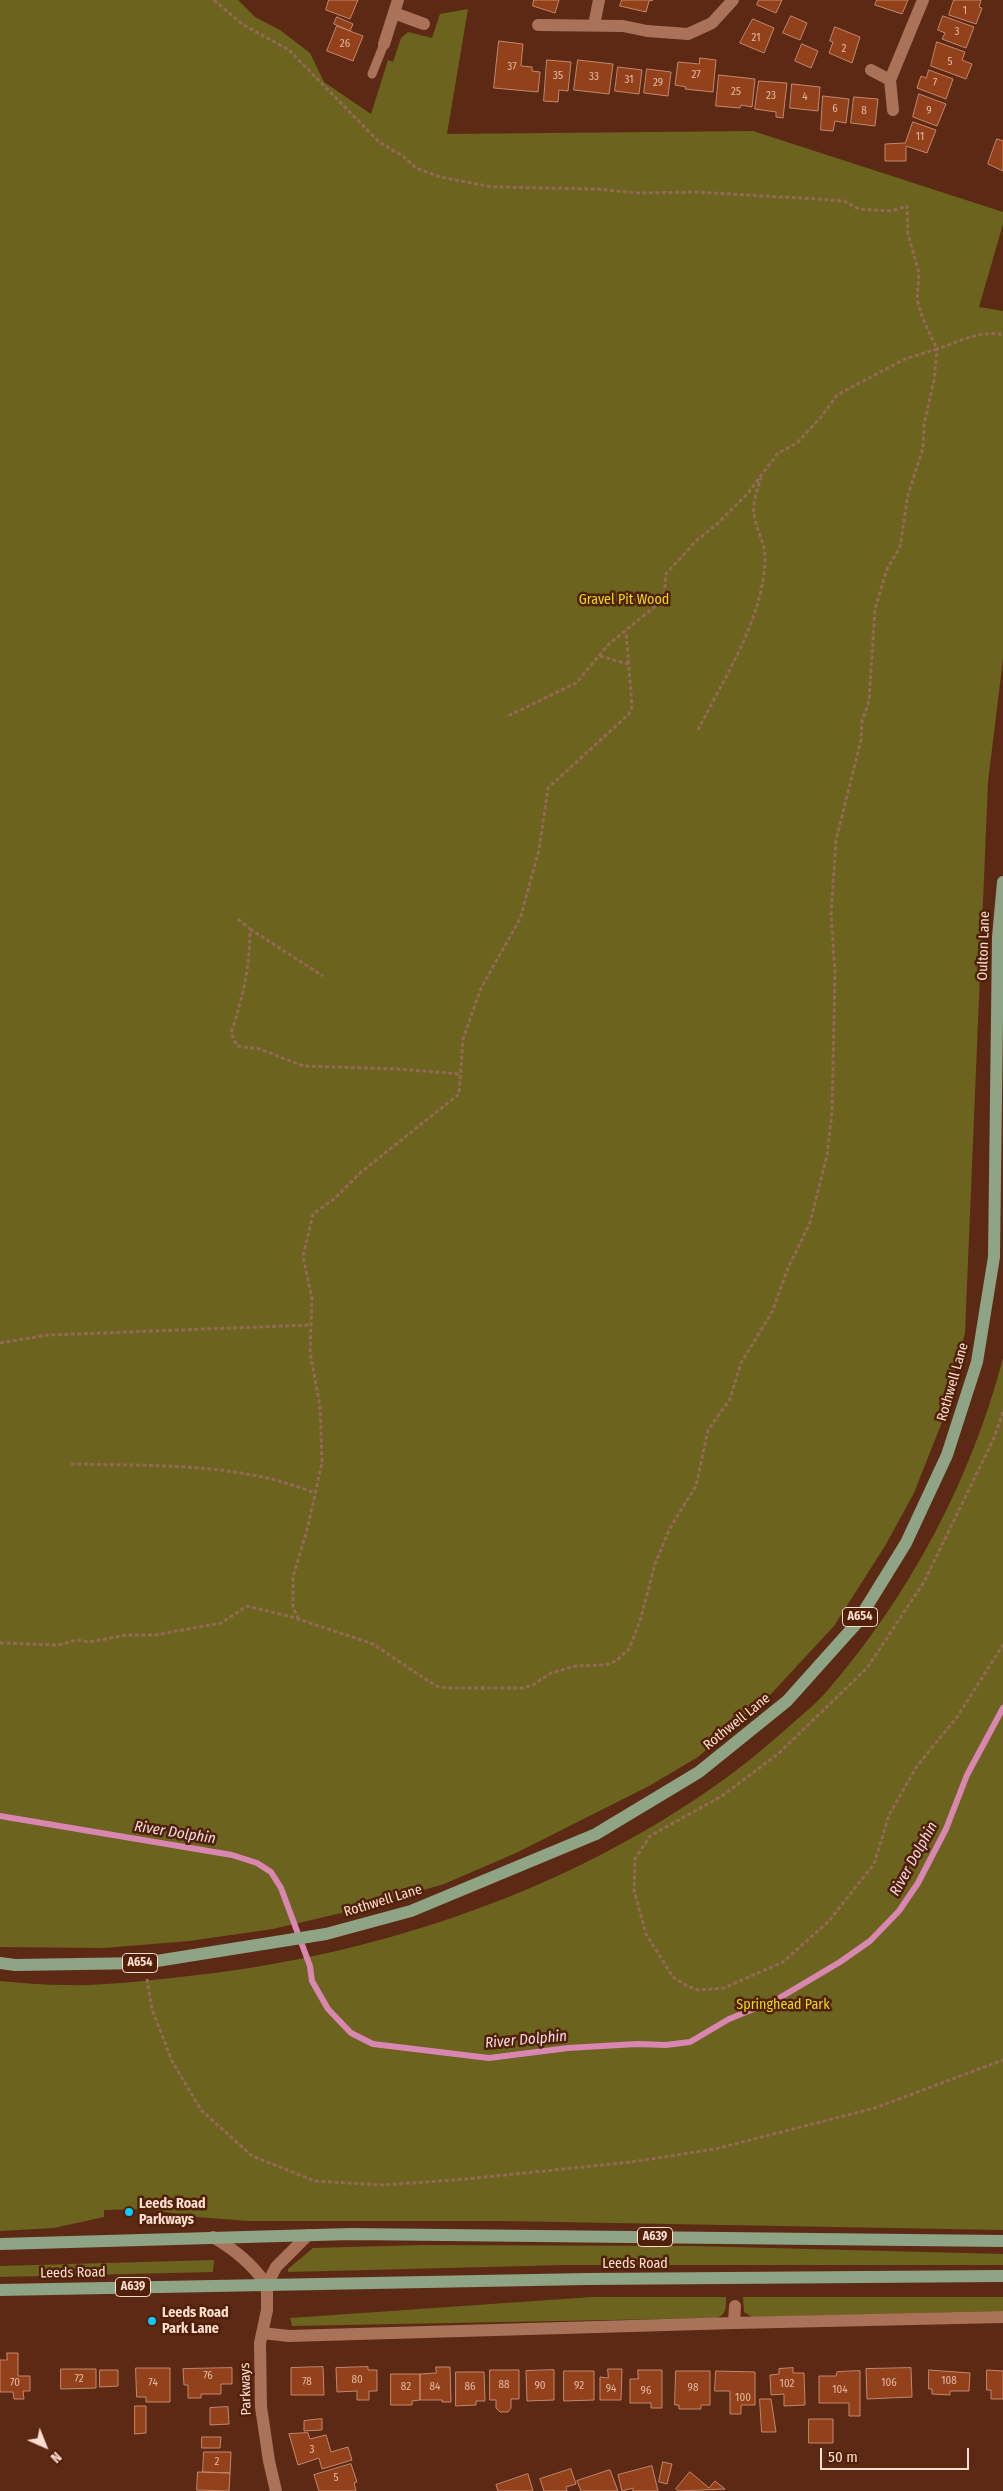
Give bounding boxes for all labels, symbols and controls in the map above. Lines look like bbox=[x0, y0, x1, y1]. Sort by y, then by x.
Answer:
house number: 1 bbox=[963, 4, 967, 18]
house number: 3 bbox=[955, 25, 959, 39]
house number: 21 bbox=[752, 31, 760, 45]
house number: 26 bbox=[340, 37, 350, 51]
house number: 2 bbox=[842, 42, 846, 56]
house number: 5 bbox=[947, 55, 953, 69]
house number: 37 bbox=[507, 60, 517, 74]
house number: 27 bbox=[691, 68, 701, 82]
house number: 35 bbox=[553, 69, 563, 83]
house number: 33 bbox=[589, 70, 599, 84]
house number: 31 bbox=[625, 73, 633, 87]
house number: 29 bbox=[653, 76, 663, 90]
house number: 7 bbox=[933, 76, 937, 90]
house number: 25 bbox=[731, 85, 741, 99]
house number: 23 bbox=[766, 89, 776, 103]
house number: 4 bbox=[802, 90, 808, 104]
house number: 6 bbox=[832, 102, 838, 116]
house number: 8 bbox=[861, 104, 867, 118]
house number: 9 bbox=[926, 104, 932, 118]
house number: 11 bbox=[916, 130, 924, 144]
park label: Gravel Pit Wood bbox=[579, 592, 669, 608]
street label: Oulton Lane bbox=[974, 911, 994, 981]
street label: Rothwell Lane bbox=[934, 1341, 972, 1423]
road number: A654 bbox=[842, 1608, 878, 1626]
street label: Rothwell Lane bbox=[700, 1690, 774, 1754]
water label: River Dolphin bbox=[133, 1818, 217, 1848]
water label: River Dolphin bbox=[886, 1819, 942, 1899]
street label: Rothwell Lane bbox=[342, 1881, 424, 1921]
road number: A654 bbox=[122, 1954, 158, 1972]
park label: Springhead Park bbox=[736, 1997, 830, 2013]
water label: River Dolphin bbox=[484, 2027, 568, 2053]
place label: Leeds Road Parkways bbox=[139, 2196, 206, 2228]
marker: Leeds Road Parkways bbox=[123, 2206, 135, 2218]
road number: A639 bbox=[638, 2228, 672, 2246]
street label: Leeds Road bbox=[602, 2256, 668, 2272]
street label: Leeds Road bbox=[40, 2264, 106, 2282]
road number: A639 bbox=[116, 2278, 150, 2296]
place label: Leeds Road Park Lane bbox=[162, 2305, 229, 2338]
marker: Leeds Road Park Lane bbox=[146, 2315, 158, 2327]
street label: Parkways bbox=[237, 2362, 255, 2416]
house number: 76 bbox=[203, 2369, 213, 2383]
house number: 72 bbox=[74, 2372, 84, 2386]
house number: 80 bbox=[351, 2373, 363, 2387]
house number: 108 bbox=[941, 2374, 957, 2388]
house number: 78 bbox=[302, 2375, 312, 2389]
house number: 70 bbox=[10, 2376, 20, 2390]
house number: 74 bbox=[148, 2376, 158, 2390]
house number: 106 bbox=[881, 2376, 897, 2390]
house number: 102 bbox=[780, 2377, 794, 2391]
house number: 88 bbox=[499, 2378, 509, 2392]
house number: 90 bbox=[534, 2379, 546, 2393]
house number: 92 bbox=[574, 2379, 584, 2393]
house number: 82 bbox=[401, 2380, 411, 2394]
house number: 84 bbox=[430, 2380, 440, 2394]
house number: 86 bbox=[465, 2380, 475, 2394]
house number: 98 bbox=[688, 2381, 698, 2395]
house number: 94 bbox=[606, 2382, 616, 2396]
house number: 104 bbox=[832, 2383, 848, 2397]
house number: 96 bbox=[641, 2384, 651, 2398]
house number: 100 bbox=[735, 2391, 751, 2405]
north arrow bbox=[20, 2421, 70, 2471]
scale bar bbox=[823, 2438, 972, 2470]
house number: 3 bbox=[310, 2443, 314, 2457]
text: N bbox=[47, 2448, 65, 2466]
text: 50 m bbox=[828, 2448, 858, 2466]
house number: 2 bbox=[215, 2455, 219, 2469]
house number: 5 bbox=[333, 2471, 339, 2485]

